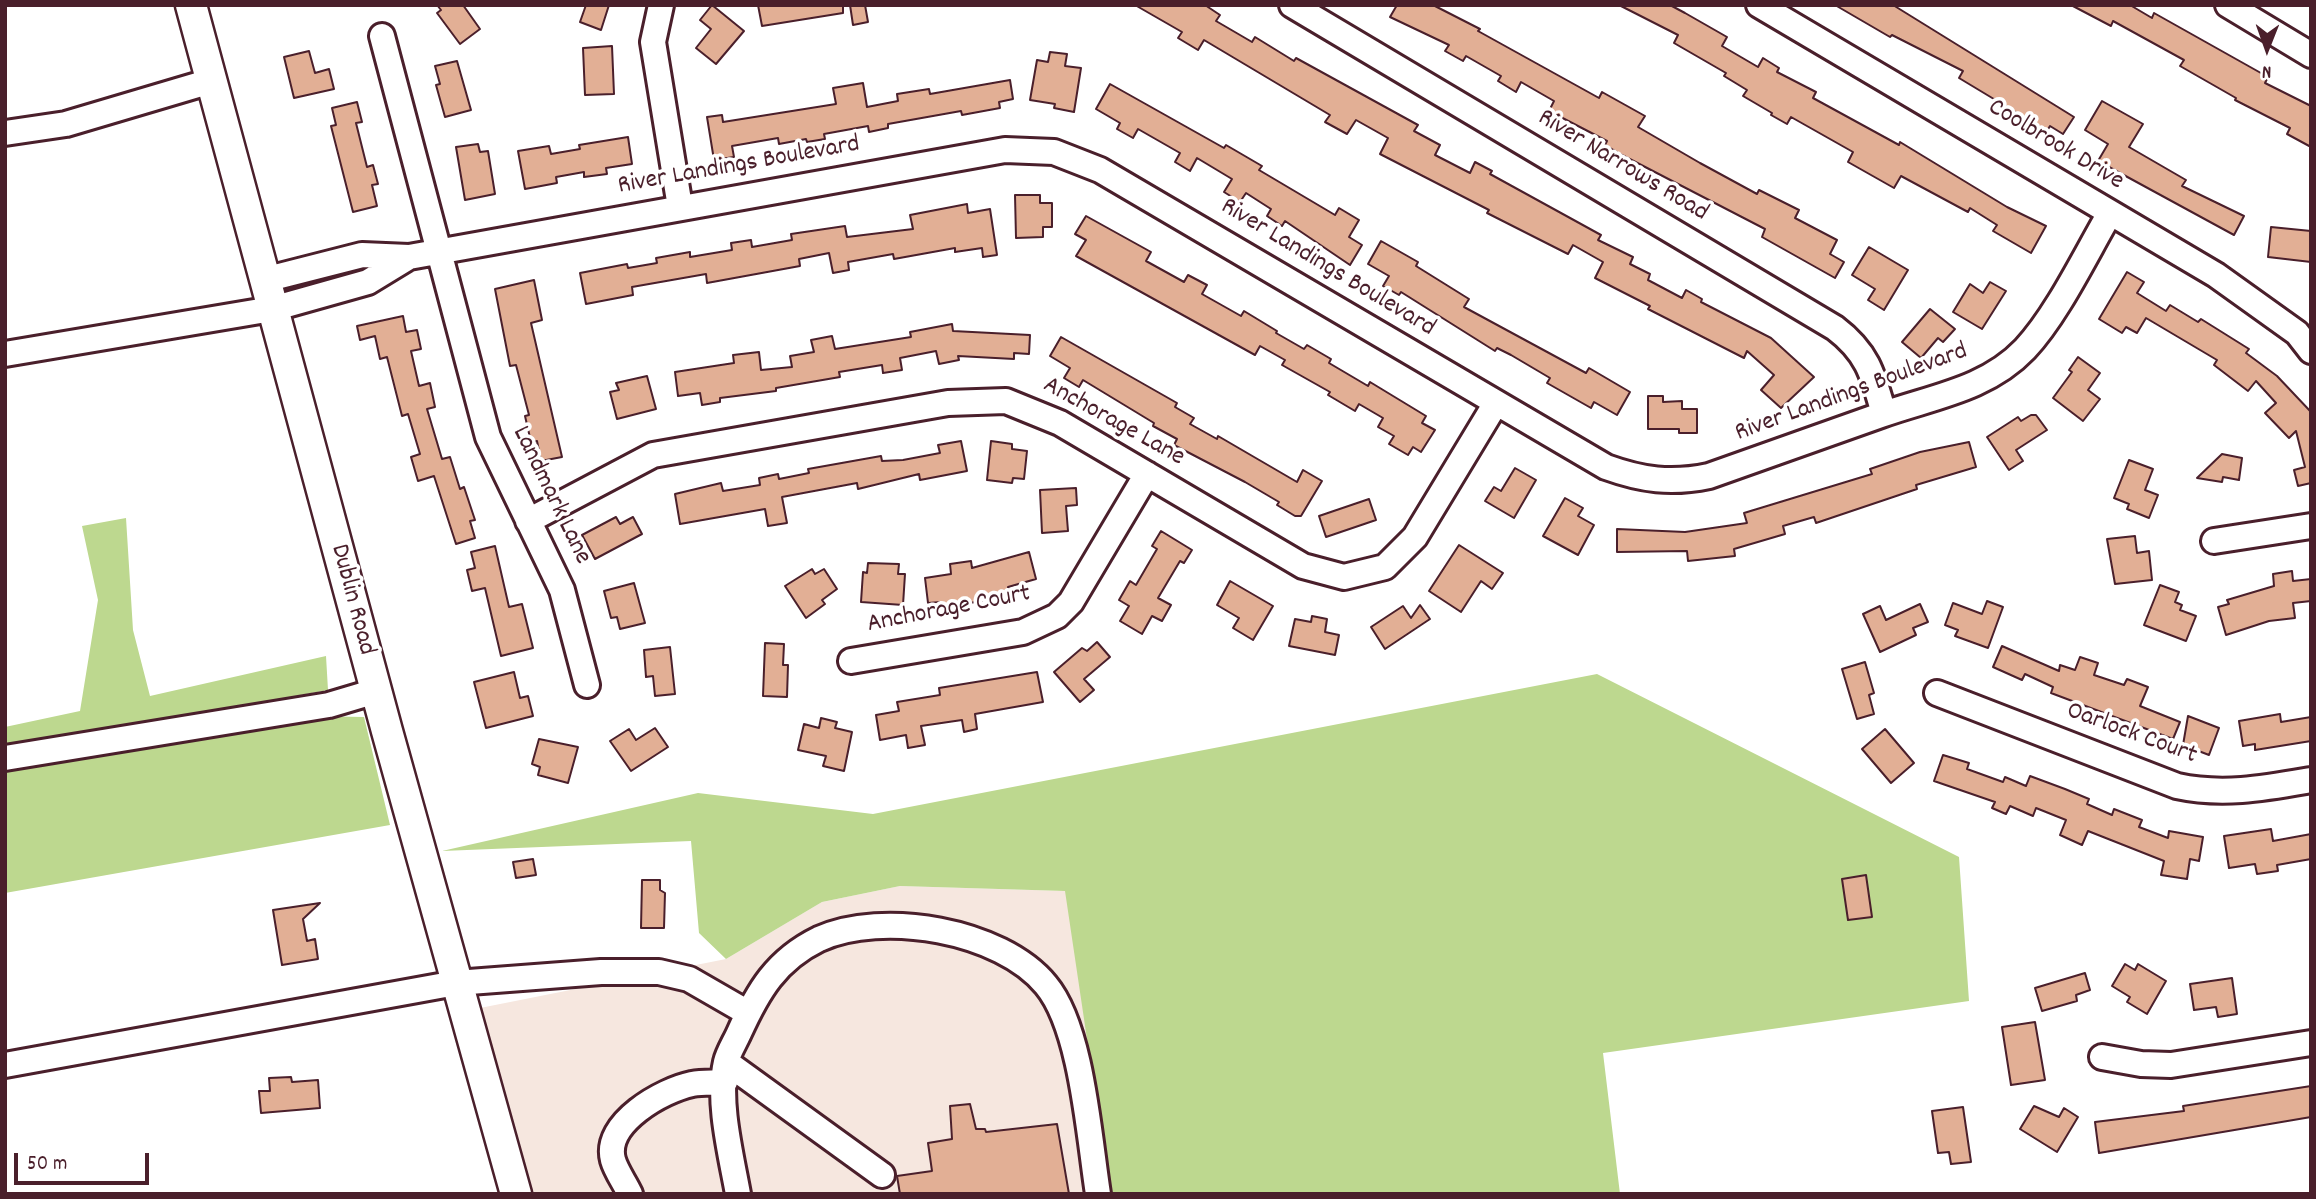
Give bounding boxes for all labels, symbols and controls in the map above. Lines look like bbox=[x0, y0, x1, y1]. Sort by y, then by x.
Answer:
north arrow bbox=[2232, 14, 2302, 84]
text: N bbox=[2262, 57, 2272, 84]
street label: Coolbrook Drive bbox=[1981, 93, 2129, 199]
street label: River Narrows Road bbox=[1531, 104, 1713, 230]
street label: River Landings Boulevard bbox=[616, 130, 862, 204]
street label: River Landings Boulevard bbox=[1214, 193, 1440, 345]
street label: River Landings Boulevard bbox=[1732, 337, 1972, 451]
street label: Anchorage Lane bbox=[1037, 371, 1189, 475]
street label: Landmark Lane bbox=[503, 422, 597, 570]
street label: Dublin Road bbox=[321, 541, 381, 659]
street label: Anchorage Court bbox=[865, 580, 1033, 642]
street label: Oarlock Court bbox=[2062, 697, 2200, 773]
scale bar bbox=[18, 1140, 152, 1184]
text: 50 m bbox=[27, 1150, 67, 1180]

